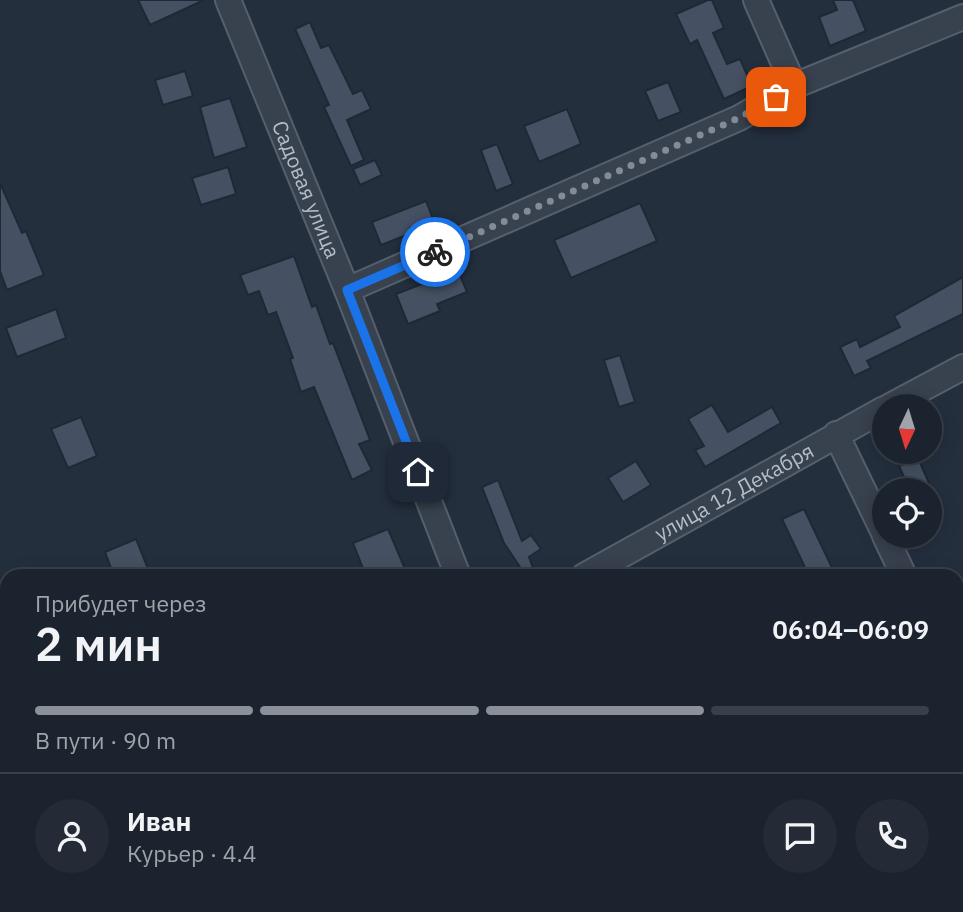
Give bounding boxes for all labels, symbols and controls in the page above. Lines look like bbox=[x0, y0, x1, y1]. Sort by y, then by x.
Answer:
pin bbox=[746, 67, 806, 127]
icon: bag bbox=[757, 78, 795, 116]
street label: Садовая улица bbox=[266, 116, 347, 262]
courier bbox=[400, 217, 470, 287]
icon: bike bbox=[416, 233, 454, 271]
north arrow bbox=[872, 394, 942, 464]
map controls bbox=[872, 394, 942, 548]
street label: улица 12 Декабря bbox=[649, 436, 818, 547]
pin bbox=[388, 442, 448, 502]
icon: home bbox=[399, 453, 437, 491]
button: locate bbox=[872, 478, 942, 548]
text: Прибудет через bbox=[35, 588, 207, 618]
text: 06:04–06:09 bbox=[772, 612, 929, 646]
text: 2 мин bbox=[35, 614, 162, 674]
text: В пути · 90 m bbox=[35, 725, 176, 755]
button: person bbox=[35, 799, 109, 873]
button: chat bbox=[763, 799, 837, 873]
button: phone bbox=[855, 799, 929, 873]
text: Иван bbox=[127, 804, 192, 838]
text: Курьер · 4.4 bbox=[127, 838, 257, 868]

